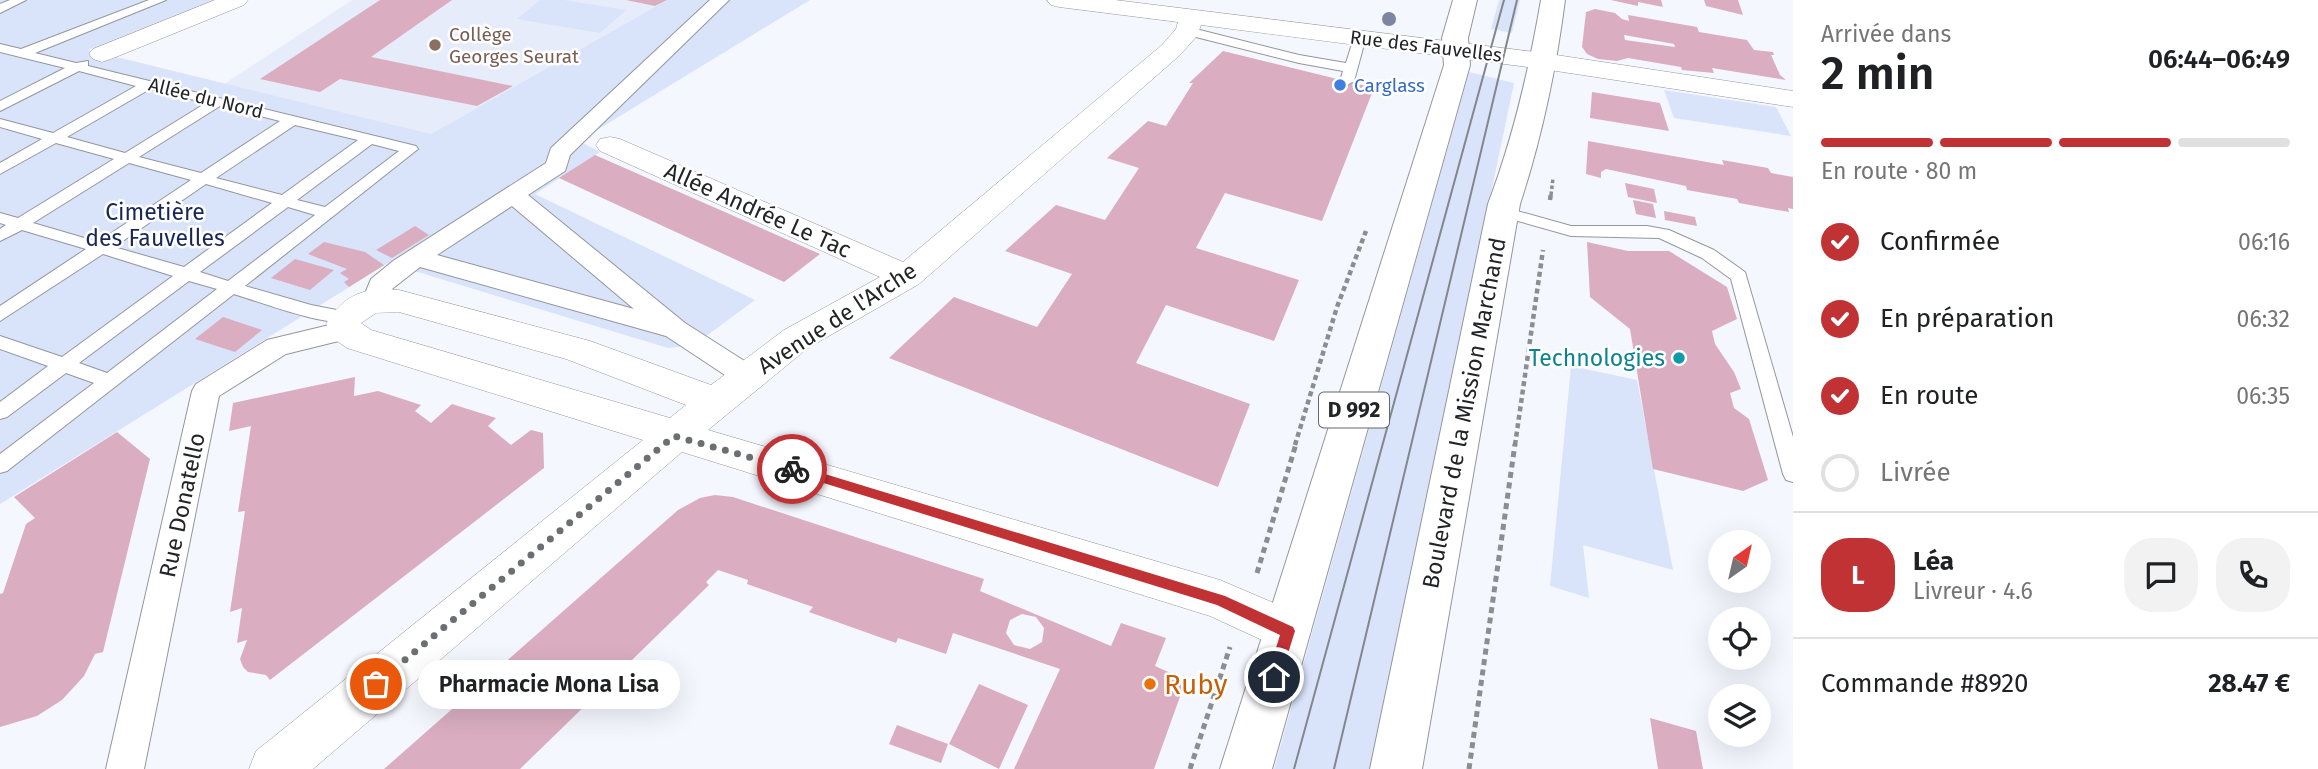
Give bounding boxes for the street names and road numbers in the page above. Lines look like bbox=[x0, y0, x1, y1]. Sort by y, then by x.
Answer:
street label: Rue des Fauvelles bbox=[1349, 25, 1503, 67]
street label: Allée du Nord bbox=[146, 73, 266, 123]
street label: Allée Andrée Le Tac bbox=[660, 156, 856, 264]
street label: Boulevard de la Mission Marchand bbox=[1416, 235, 1512, 591]
street label: Avenue de l'Arche bbox=[752, 256, 922, 380]
road number: D 992 bbox=[1319, 392, 1389, 428]
street label: Rue Donatello bbox=[153, 430, 211, 580]

